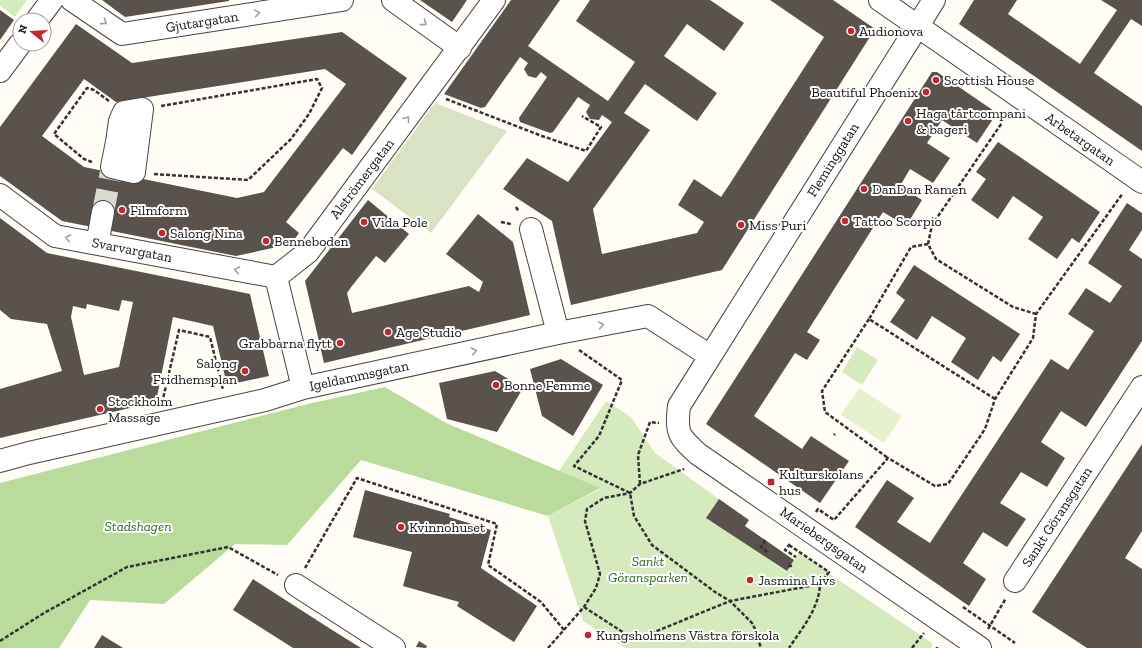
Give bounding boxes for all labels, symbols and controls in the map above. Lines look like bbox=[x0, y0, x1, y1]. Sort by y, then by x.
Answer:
street label: Gjutargatan bbox=[164, 8, 240, 36]
one-way arrow bbox=[254, 9, 260, 18]
north arrow bbox=[12, 12, 52, 52]
one-way arrow bbox=[100, 17, 107, 25]
one-way arrow bbox=[420, 18, 427, 25]
text: N bbox=[15, 22, 31, 35]
place label: Audionova bbox=[859, 23, 924, 40]
marker: Audionova bbox=[846, 26, 856, 36]
place label: Scottish House bbox=[944, 72, 1035, 89]
marker: Scottish House bbox=[931, 75, 941, 85]
place label: Beautiful Phoenix bbox=[811, 84, 918, 101]
marker: Beautiful Phoenix bbox=[921, 87, 931, 97]
place label: Haga tårtcompani & bageri bbox=[916, 105, 1026, 138]
street label: Arbetargatan bbox=[1042, 109, 1118, 169]
one-way arrow bbox=[402, 116, 409, 123]
marker: Haga tårtcompani & bageri bbox=[903, 116, 913, 126]
street label: Fleminggatan bbox=[803, 120, 863, 200]
street label: Alströmergatan bbox=[326, 135, 398, 223]
place label: DanDan Ramen bbox=[872, 181, 966, 198]
marker: DanDan Ramen bbox=[859, 184, 869, 194]
place label: Filmform bbox=[130, 202, 187, 219]
marker: Filmform bbox=[117, 205, 127, 215]
place label: Tattoo Scorpio bbox=[853, 213, 942, 230]
place label: Vida Pole bbox=[371, 214, 428, 231]
marker: Tattoo Scorpio bbox=[840, 216, 850, 226]
marker: Vida Pole bbox=[359, 217, 369, 227]
place label: Miss Puri bbox=[749, 217, 806, 234]
marker: Miss Puri bbox=[736, 220, 746, 230]
place label: Salong Nina bbox=[170, 225, 243, 242]
marker: Salong Nina bbox=[157, 228, 167, 238]
place label: Benneboden bbox=[274, 233, 349, 250]
street label: Svarvargatan bbox=[90, 234, 174, 266]
one-way arrow bbox=[65, 235, 71, 243]
marker: Benneboden bbox=[261, 236, 271, 246]
one-way arrow bbox=[234, 266, 240, 275]
one-way arrow bbox=[598, 321, 604, 330]
place label: Age Studio bbox=[396, 324, 462, 341]
marker: Age Studio bbox=[383, 327, 393, 337]
place label: Grabbarna flytt bbox=[239, 335, 333, 352]
marker: Grabbarna flytt bbox=[335, 338, 345, 348]
one-way arrow bbox=[471, 348, 477, 356]
place label: Salong Fridhemsplan bbox=[153, 355, 237, 388]
street label: Igeldammsgatan bbox=[308, 357, 410, 395]
marker: Salong Fridhemsplan bbox=[240, 366, 250, 376]
place label: Bonne Femme bbox=[504, 377, 591, 394]
marker: Bonne Femme bbox=[491, 380, 501, 390]
place label: Stockholm Massage bbox=[108, 393, 172, 426]
marker: Stockholm Massage bbox=[95, 404, 105, 414]
street label: Sankt Göransgatan bbox=[1018, 464, 1096, 570]
place label: Kulturskolans hus bbox=[779, 466, 863, 499]
marker: Kulturskolans hus bbox=[766, 477, 776, 487]
street label: Mariebergsgatan bbox=[777, 503, 871, 577]
park label: Stadshagen bbox=[105, 518, 171, 535]
place label: Kvinnohuset bbox=[409, 519, 486, 536]
marker: Kvinnohuset bbox=[396, 522, 406, 532]
park label: Sankt Göransparken bbox=[608, 553, 688, 586]
place label: Jasmina Livs bbox=[758, 572, 835, 589]
marker: Jasmina Livs bbox=[745, 575, 755, 585]
place label: Kungsholmens Västra förskola bbox=[596, 627, 779, 644]
marker: Kungsholmens Västra förskola bbox=[583, 630, 593, 640]

